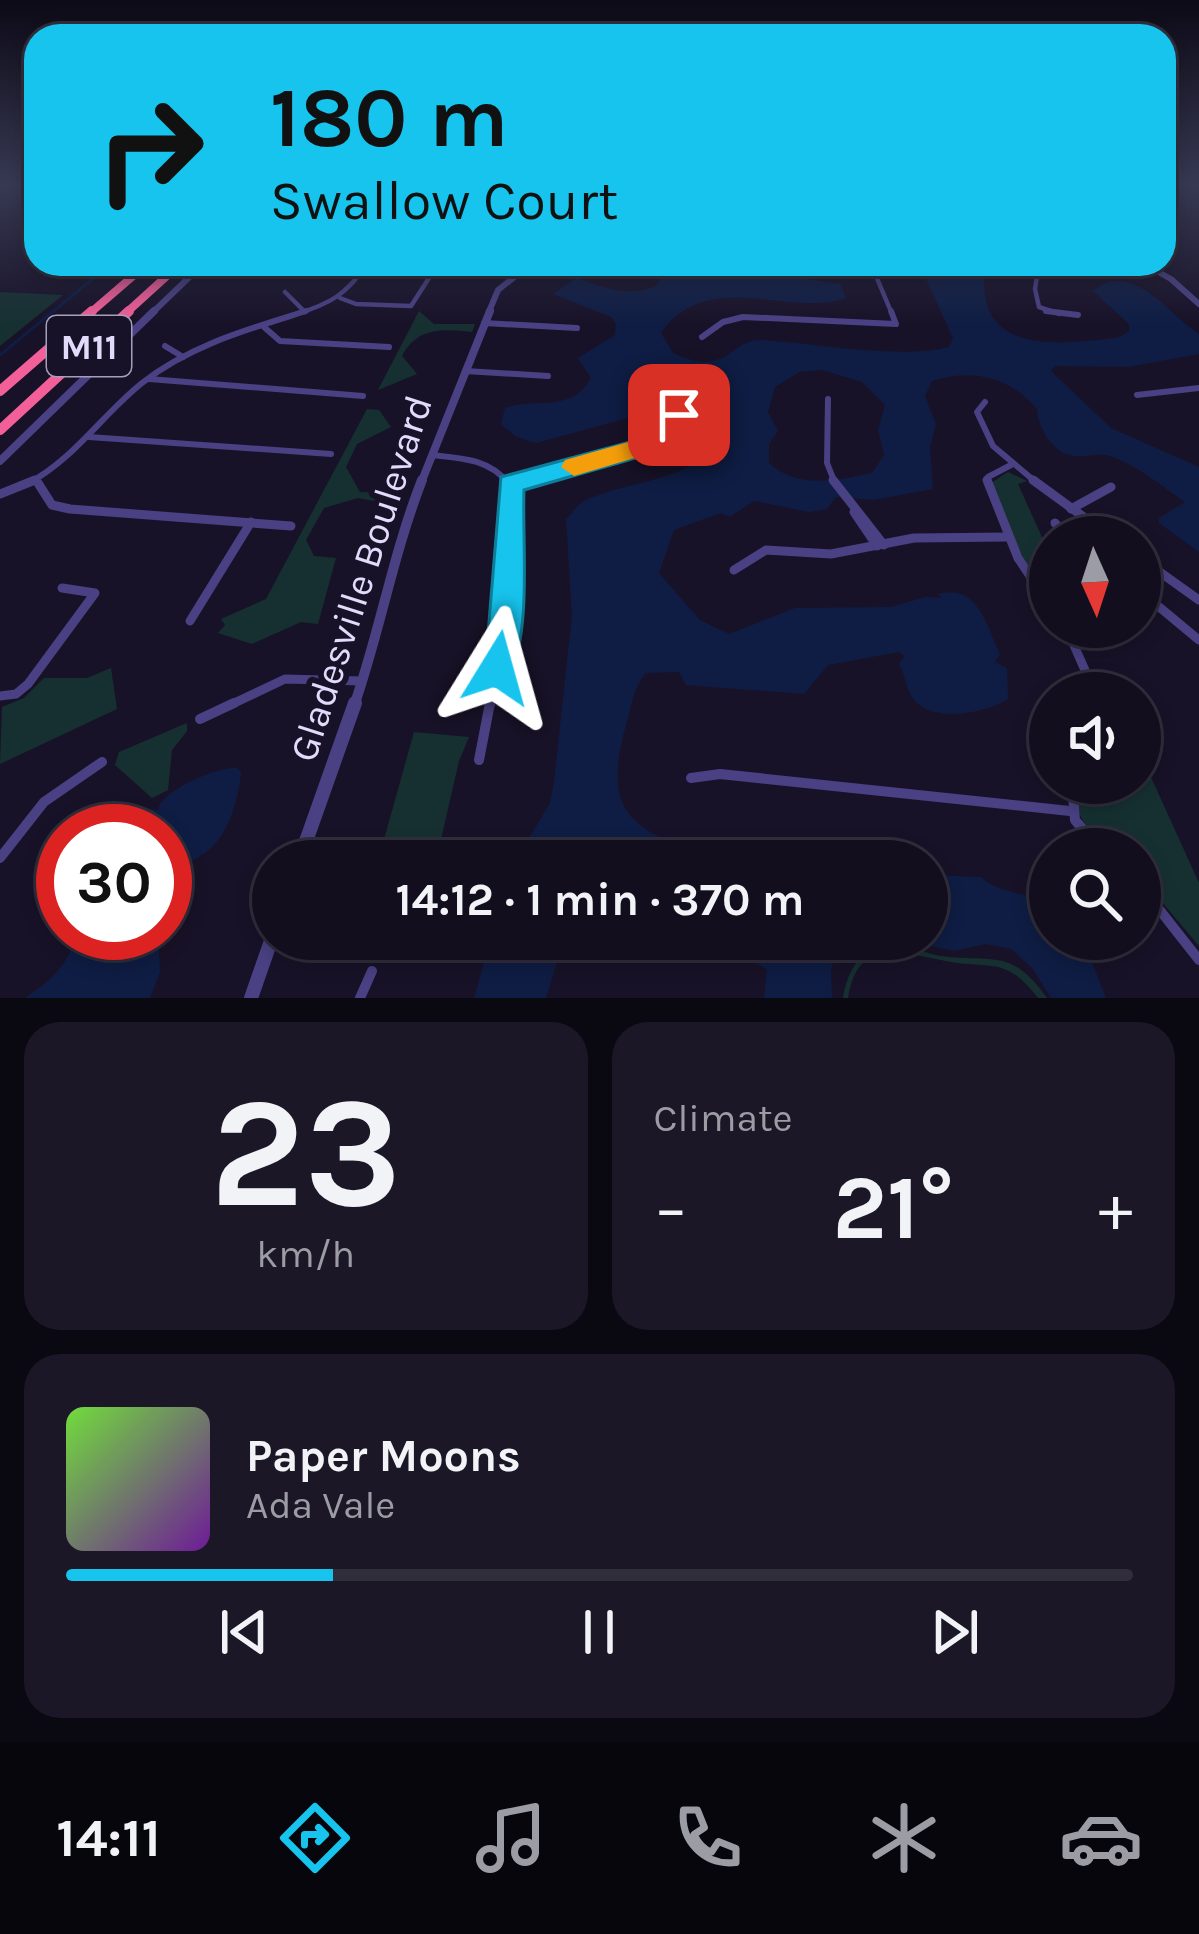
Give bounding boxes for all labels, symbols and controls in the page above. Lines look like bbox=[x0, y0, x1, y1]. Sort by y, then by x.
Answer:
text: 180 m bbox=[270, 69, 508, 167]
icon: right bbox=[72, 72, 228, 228]
text: Swallow Court bbox=[270, 169, 618, 233]
road number: M11 bbox=[47, 316, 131, 376]
pin bbox=[628, 364, 730, 466]
icon: arrive bbox=[646, 382, 712, 448]
street label: Gladesville Boulevard bbox=[280, 390, 442, 767]
north arrow bbox=[1029, 516, 1161, 648]
map controls bbox=[1029, 516, 1161, 960]
position arrow bbox=[434, 605, 560, 731]
button: sound bbox=[1029, 672, 1161, 804]
speed limit sign: 30 bbox=[36, 804, 192, 960]
button: search bbox=[1029, 828, 1161, 960]
text: 14:12 · 1 min · 370 m bbox=[396, 874, 804, 926]
text: 23 bbox=[210, 1062, 401, 1244]
text: Climate bbox=[654, 1095, 793, 1141]
text: 21° bbox=[832, 1155, 954, 1261]
text: − bbox=[654, 1169, 688, 1247]
text: + bbox=[1098, 1169, 1133, 1247]
text: km/h bbox=[256, 1231, 355, 1277]
text: Paper Moons bbox=[246, 1430, 521, 1482]
text: Ada Vale bbox=[246, 1482, 395, 1528]
icon: previous bbox=[211, 1599, 277, 1665]
icon: pause bbox=[566, 1599, 632, 1665]
icon: next bbox=[922, 1599, 988, 1665]
icon: directions bbox=[273, 1796, 357, 1880]
icon: music bbox=[469, 1796, 553, 1880]
icon: phone bbox=[666, 1796, 750, 1880]
icon: climate bbox=[862, 1796, 946, 1880]
icon: car bbox=[1059, 1796, 1143, 1880]
text: 14:11 bbox=[56, 1806, 161, 1870]

